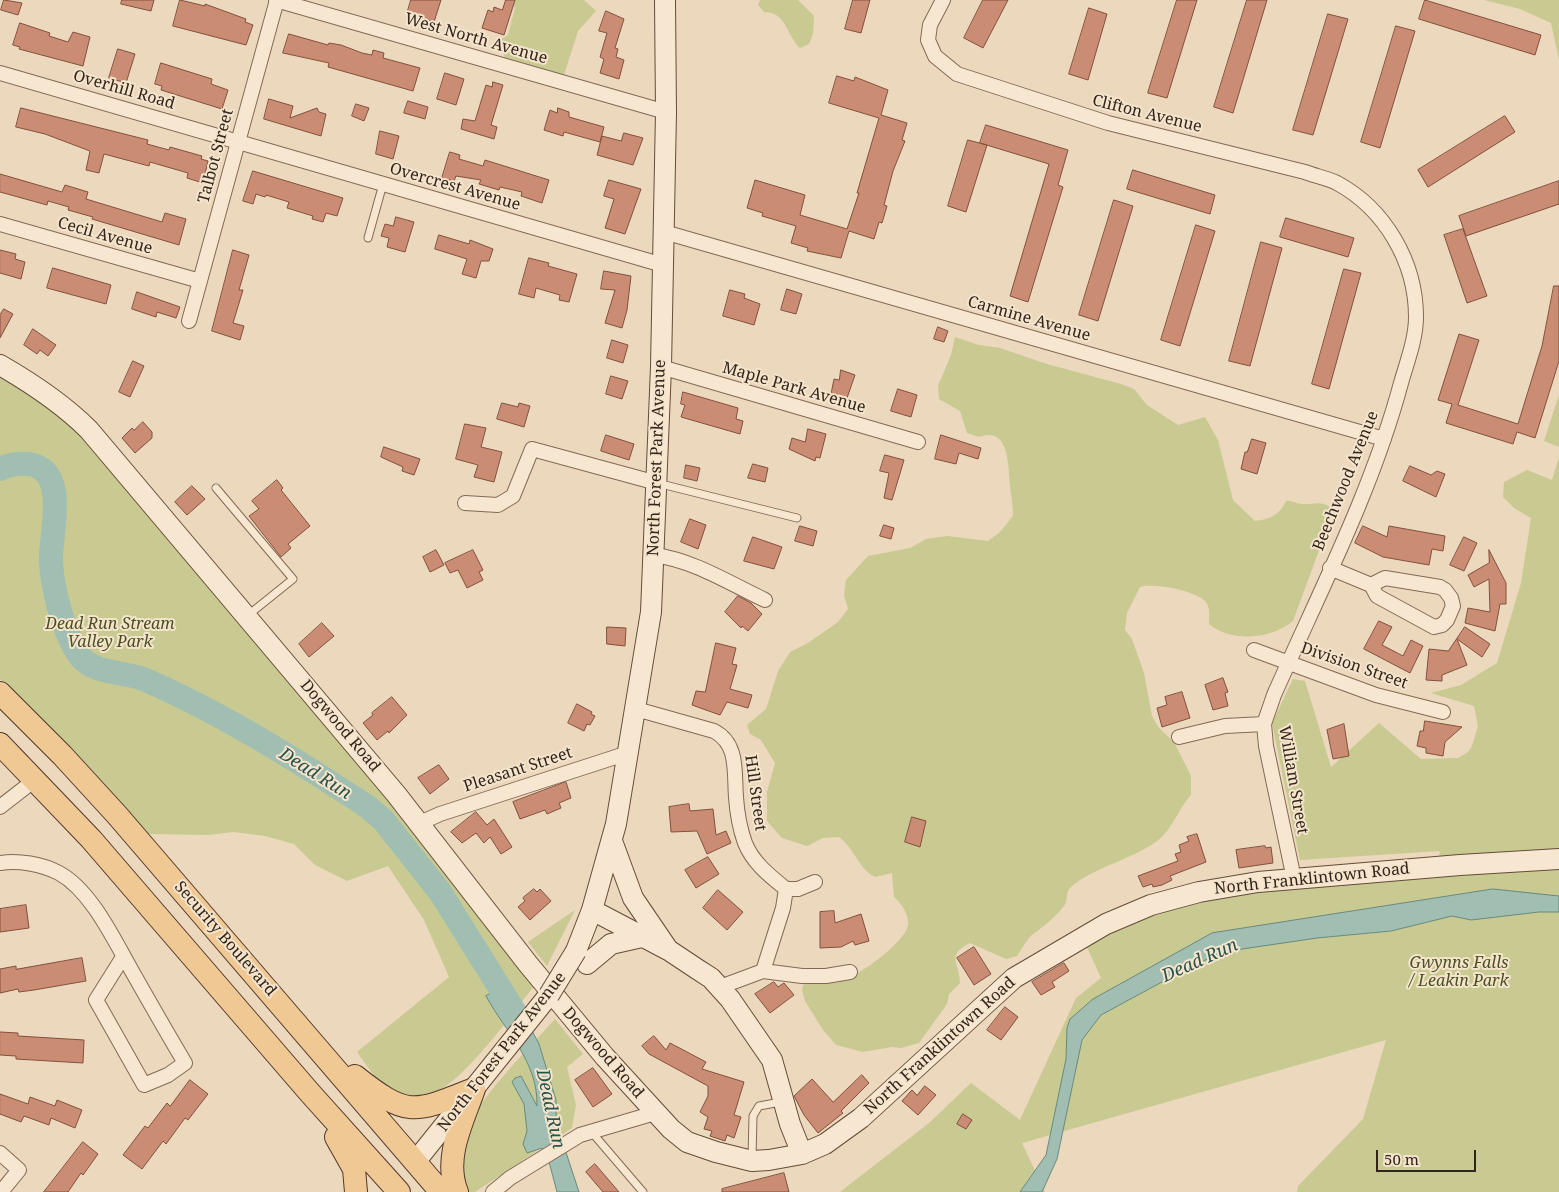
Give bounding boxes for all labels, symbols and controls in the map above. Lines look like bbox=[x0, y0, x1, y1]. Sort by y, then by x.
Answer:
street label: West North Avenue bbox=[402, 9, 550, 69]
street label: Overhill Road bbox=[71, 66, 177, 114]
street label: Clifton Avenue bbox=[1090, 91, 1204, 137]
street label: Talbot Street bbox=[194, 107, 238, 205]
street label: Overcrest Avenue bbox=[387, 159, 523, 215]
street label: Cecil Avenue bbox=[55, 213, 155, 259]
street label: Carmine Avenue bbox=[965, 292, 1093, 346]
street label: Maple Park Avenue bbox=[720, 358, 868, 418]
street label: North Forest Park Avenue bbox=[644, 359, 670, 557]
street label: Beechwood Avenue bbox=[1309, 408, 1383, 554]
park label: Dead Run Stream Valley Park bbox=[45, 614, 175, 652]
street label: Division Street bbox=[1298, 639, 1410, 693]
street label: Dogwood Road bbox=[296, 676, 384, 776]
street label: William Street bbox=[1274, 724, 1312, 836]
water label: Dead Run bbox=[275, 743, 355, 805]
street label: Pleasant Street bbox=[461, 743, 575, 797]
street label: Hill Street bbox=[740, 754, 770, 832]
street label: North Franklintown Road bbox=[1213, 859, 1411, 899]
street label: Security Boulevard bbox=[170, 878, 280, 1000]
water label: Dead Run bbox=[1159, 935, 1241, 987]
park label: Gwynns Falls / Leakin Park bbox=[1409, 953, 1509, 991]
street label: North Forest Park Avenue bbox=[434, 968, 570, 1136]
street label: North Franklintown Road bbox=[861, 973, 1019, 1119]
street label: Dogwood Road bbox=[558, 1004, 648, 1102]
water label: Dead Run bbox=[531, 1067, 569, 1151]
scale bar bbox=[1379, 1140, 1479, 1172]
text: 50 m bbox=[1384, 1149, 1419, 1169]

